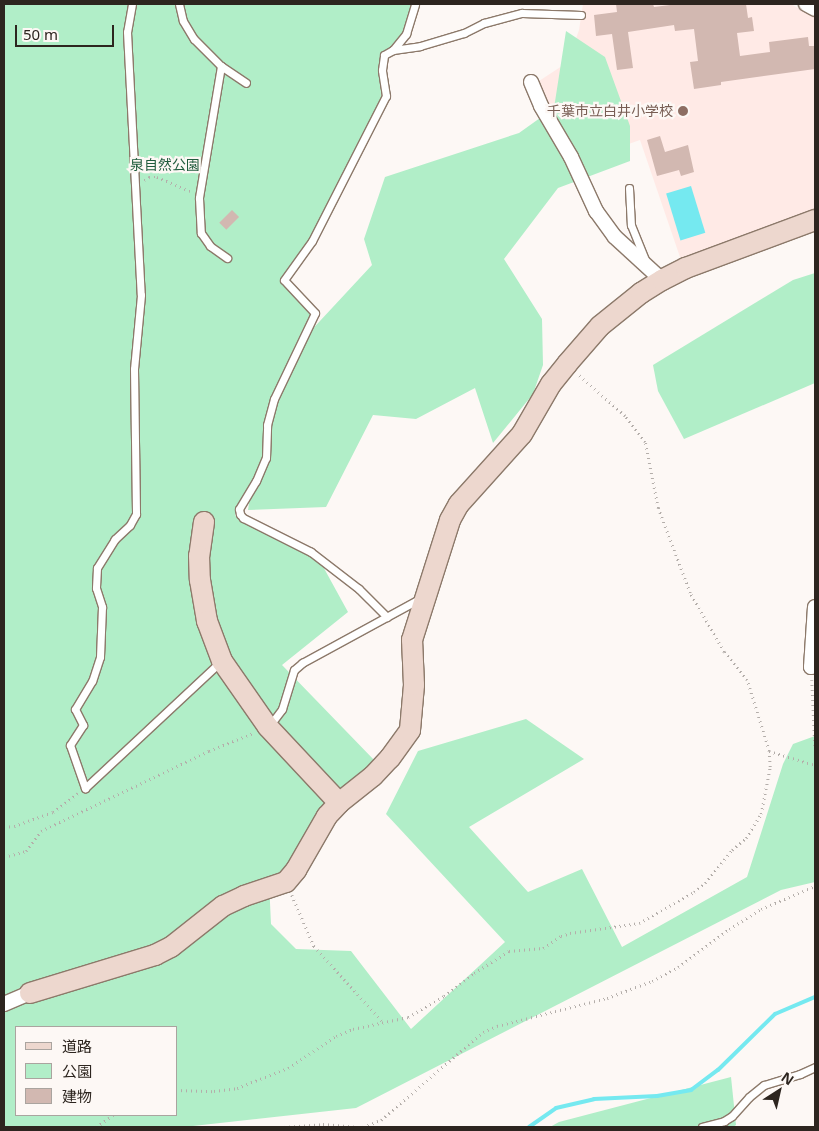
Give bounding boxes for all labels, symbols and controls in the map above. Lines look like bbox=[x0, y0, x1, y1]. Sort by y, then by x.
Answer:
scale bar bbox=[18, 15, 116, 47]
text: 50 m bbox=[23, 24, 58, 44]
place label: 千葉市立白井小学校 bbox=[547, 103, 673, 119]
marker: 千葉市立白井小学校 bbox=[677, 105, 689, 117]
park label: 泉自然公園 bbox=[130, 157, 200, 173]
legend bbox=[15, 1026, 178, 1116]
text: 道路 bbox=[62, 1036, 92, 1056]
text: 公園 bbox=[62, 1061, 92, 1081]
north arrow bbox=[754, 1066, 804, 1116]
text: N bbox=[778, 1067, 798, 1089]
text: 建物 bbox=[62, 1086, 92, 1106]

